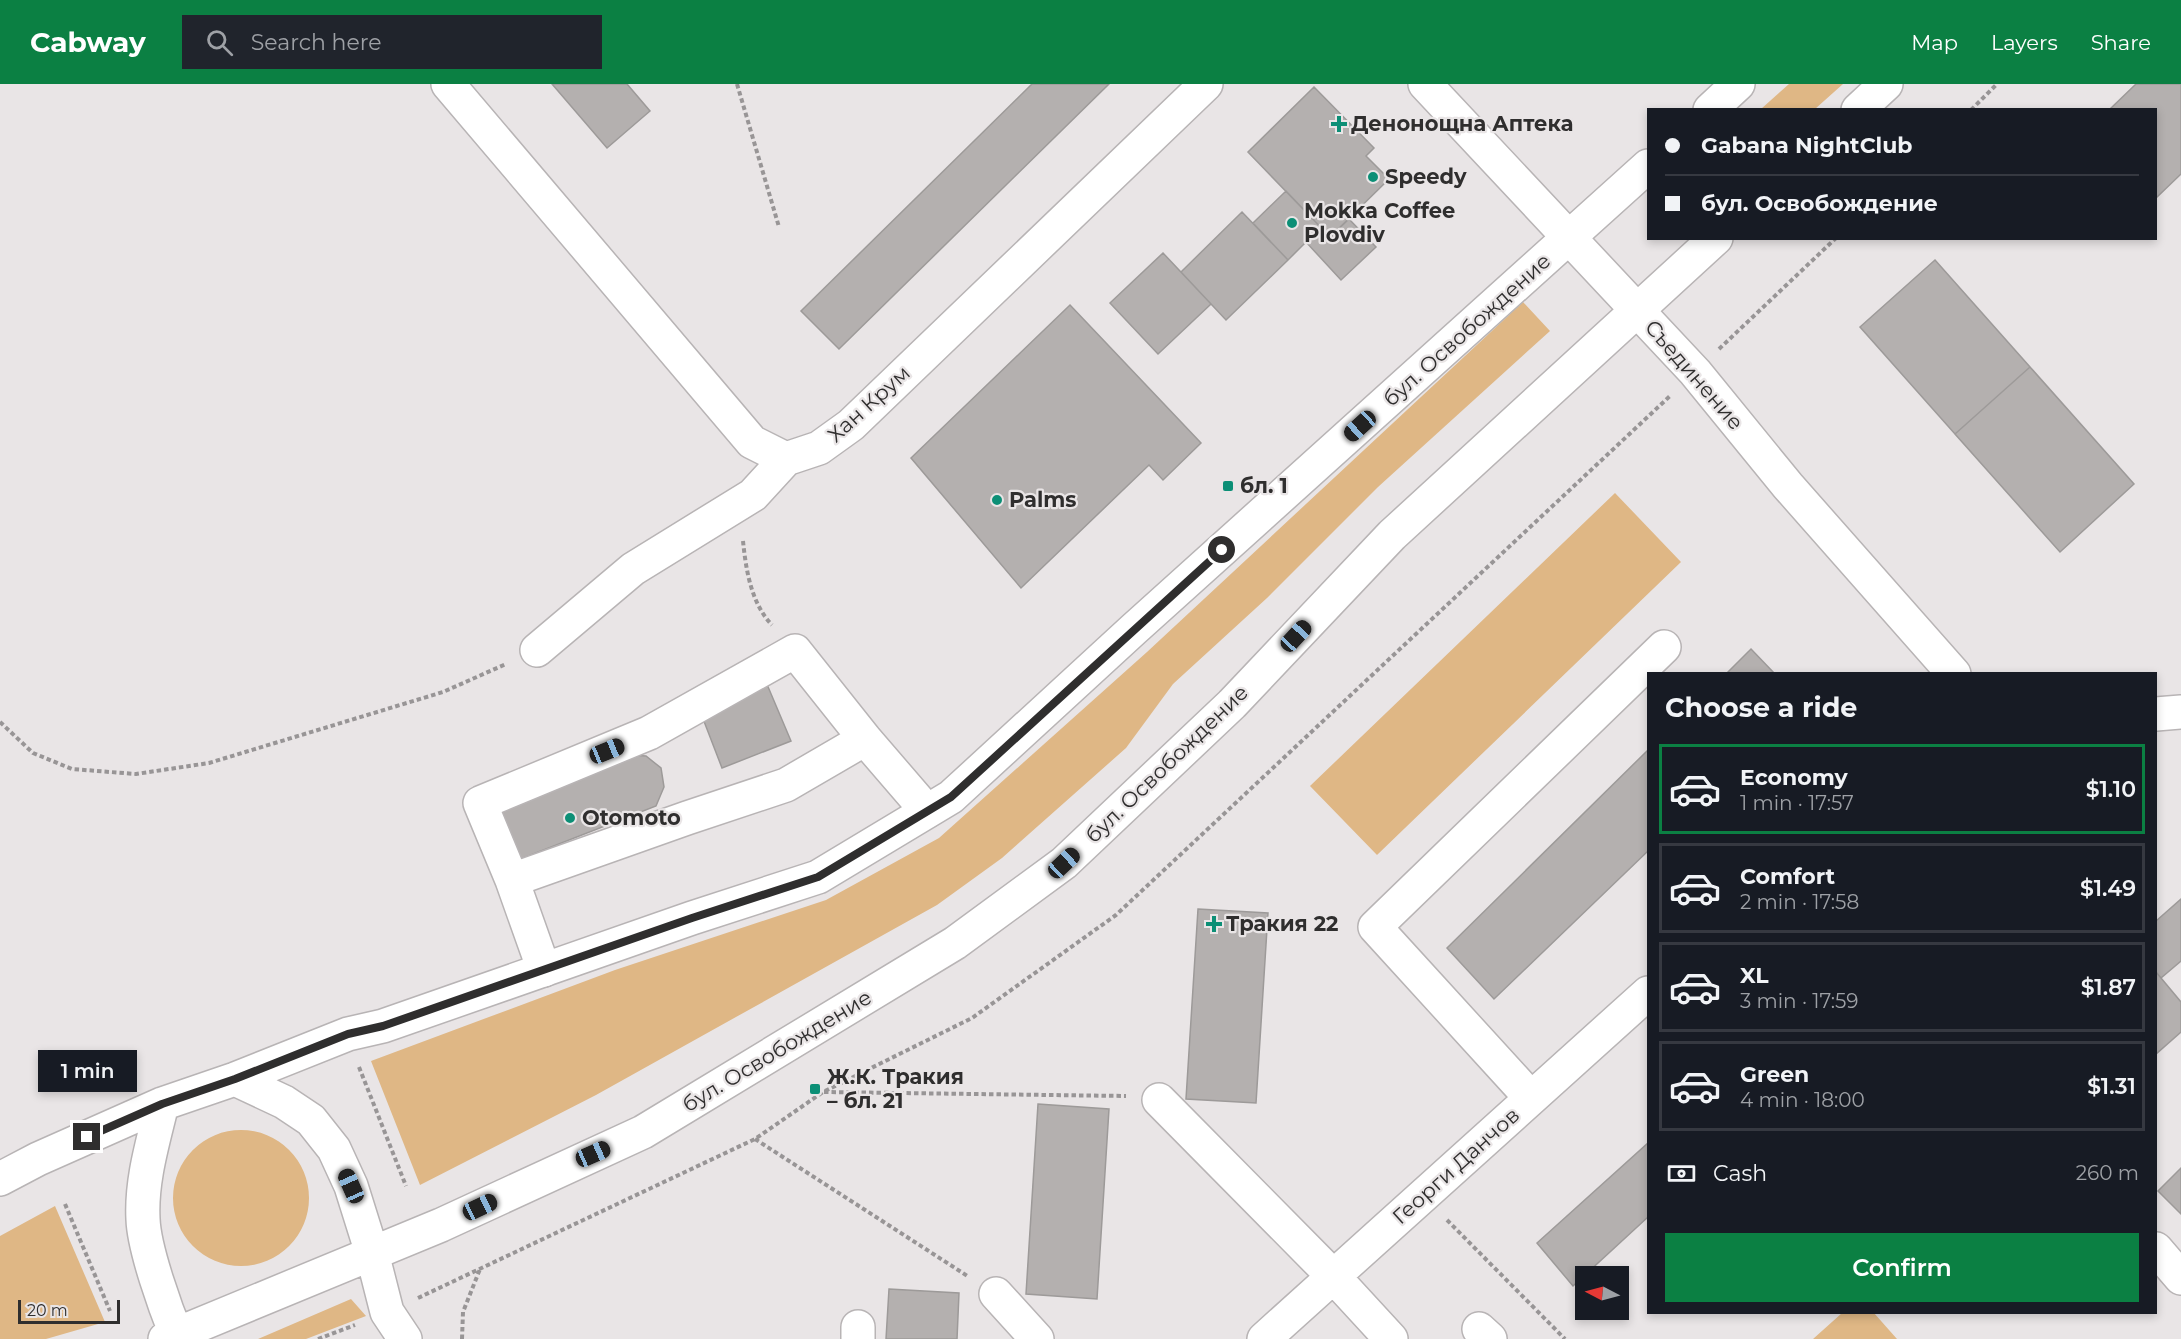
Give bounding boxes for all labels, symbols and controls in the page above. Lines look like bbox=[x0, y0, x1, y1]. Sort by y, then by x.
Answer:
search box bbox=[182, 15, 602, 69]
text: Cabway bbox=[30, 25, 146, 59]
icon: search bbox=[203, 26, 236, 59]
text: Search here bbox=[251, 29, 382, 56]
text: Map bbox=[1911, 30, 1958, 55]
text: Layers bbox=[1991, 30, 2058, 55]
text: Share bbox=[2091, 30, 2151, 55]
place label: Денонощна Аптека bbox=[1351, 111, 1573, 136]
marker: Денонощна Аптека bbox=[1332, 117, 1346, 131]
text: Gabana NightClub bbox=[1701, 132, 1913, 159]
place label: Speedy bbox=[1385, 164, 1467, 189]
marker: Speedy bbox=[1366, 170, 1380, 184]
text: бул. Освобождение bbox=[1701, 190, 1938, 217]
place label: Mokka Coffee Plovdiv bbox=[1304, 198, 1455, 247]
marker: Mokka Coffee Plovdiv bbox=[1285, 216, 1299, 230]
street label: бул. Освобождение bbox=[1378, 248, 1555, 411]
street label: Съединение bbox=[1640, 315, 1749, 435]
street label: Хан Крум bbox=[822, 360, 915, 447]
car bbox=[1341, 407, 1379, 445]
place label: бл. 1 bbox=[1240, 473, 1288, 498]
marker: бл. 1 bbox=[1221, 479, 1235, 493]
place label: Palms bbox=[1009, 487, 1077, 512]
marker: Palms bbox=[990, 493, 1004, 507]
route start bbox=[1208, 536, 1235, 563]
car bbox=[1277, 617, 1315, 655]
street label: бул. Освобождение bbox=[1080, 680, 1253, 848]
text: Choose a ride bbox=[1665, 691, 1857, 724]
car bbox=[587, 736, 627, 766]
icon: car bbox=[1668, 762, 1722, 816]
text: Economy bbox=[1740, 764, 1848, 791]
text: $1.10 bbox=[2086, 776, 2136, 803]
text: 1 min · 17:57 bbox=[1740, 791, 1854, 815]
place label: Otomoto bbox=[582, 805, 681, 830]
marker: Otomoto bbox=[563, 811, 577, 825]
car bbox=[1045, 844, 1083, 882]
icon: car bbox=[1668, 861, 1722, 915]
text: Comfort bbox=[1740, 863, 1835, 890]
text: $1.49 bbox=[2080, 875, 2136, 902]
text: 2 min · 17:58 bbox=[1740, 890, 1859, 914]
place label: Тракия 22 bbox=[1226, 911, 1339, 936]
marker: Тракия 22 bbox=[1207, 917, 1221, 931]
icon: car bbox=[1668, 960, 1722, 1014]
text: XL bbox=[1740, 962, 1769, 989]
text: $1.87 bbox=[2081, 974, 2136, 1001]
street label: бул. Освобождение bbox=[678, 984, 876, 1117]
text: 3 min · 17:59 bbox=[1740, 989, 1859, 1013]
callout: 1 min bbox=[38, 1050, 136, 1092]
text: 1 min bbox=[61, 1059, 114, 1083]
icon: car bbox=[1668, 1059, 1722, 1113]
text: Green bbox=[1740, 1061, 1809, 1088]
place label: Ж.К. Тракия – бл. 21 bbox=[827, 1064, 964, 1113]
text: $1.31 bbox=[2087, 1073, 2136, 1100]
marker: Ж.К. Тракия – бл. 21 bbox=[808, 1082, 822, 1096]
text: 4 min · 18:00 bbox=[1740, 1088, 1865, 1112]
street label: Георги Данчов bbox=[1387, 1102, 1524, 1229]
route end bbox=[73, 1123, 100, 1150]
car bbox=[573, 1138, 613, 1170]
icon: cash bbox=[1665, 1157, 1698, 1190]
text: Cash bbox=[1713, 1160, 1767, 1187]
text: 260 m bbox=[2076, 1161, 2139, 1185]
car bbox=[335, 1166, 367, 1206]
car bbox=[460, 1191, 500, 1223]
button: Confirm bbox=[1665, 1233, 2139, 1302]
north arrow bbox=[1575, 1266, 1629, 1320]
map controls bbox=[1575, 1266, 1629, 1320]
scale bar bbox=[18, 1297, 120, 1324]
text: 20 m bbox=[27, 1301, 68, 1320]

